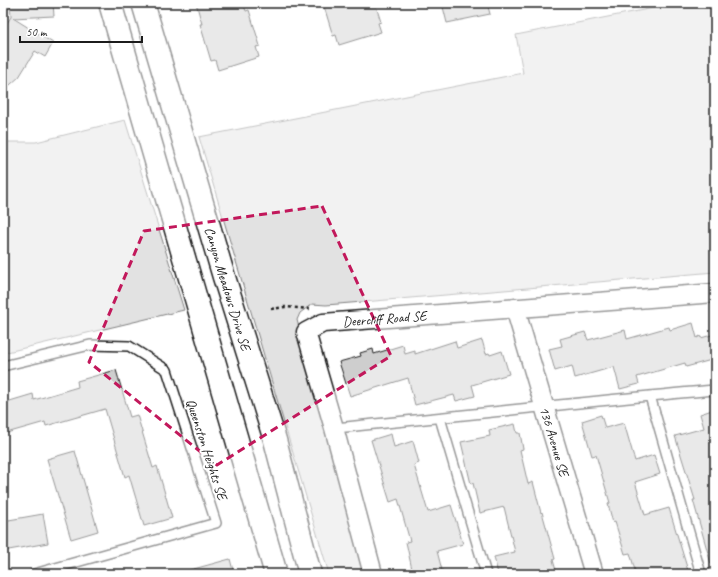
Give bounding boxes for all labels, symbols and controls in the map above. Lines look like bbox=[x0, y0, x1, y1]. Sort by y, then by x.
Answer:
scale bar bbox=[20, 18, 142, 44]
text: 50 m bbox=[26, 24, 48, 40]
street label: Canyon Meadows Drive SE bbox=[201, 225, 255, 354]
street label: Deercliff Road SE bbox=[342, 307, 429, 330]
street label: Queenston Heights SE bbox=[182, 397, 231, 503]
street label: 136 Avenue SE bbox=[536, 404, 573, 480]

